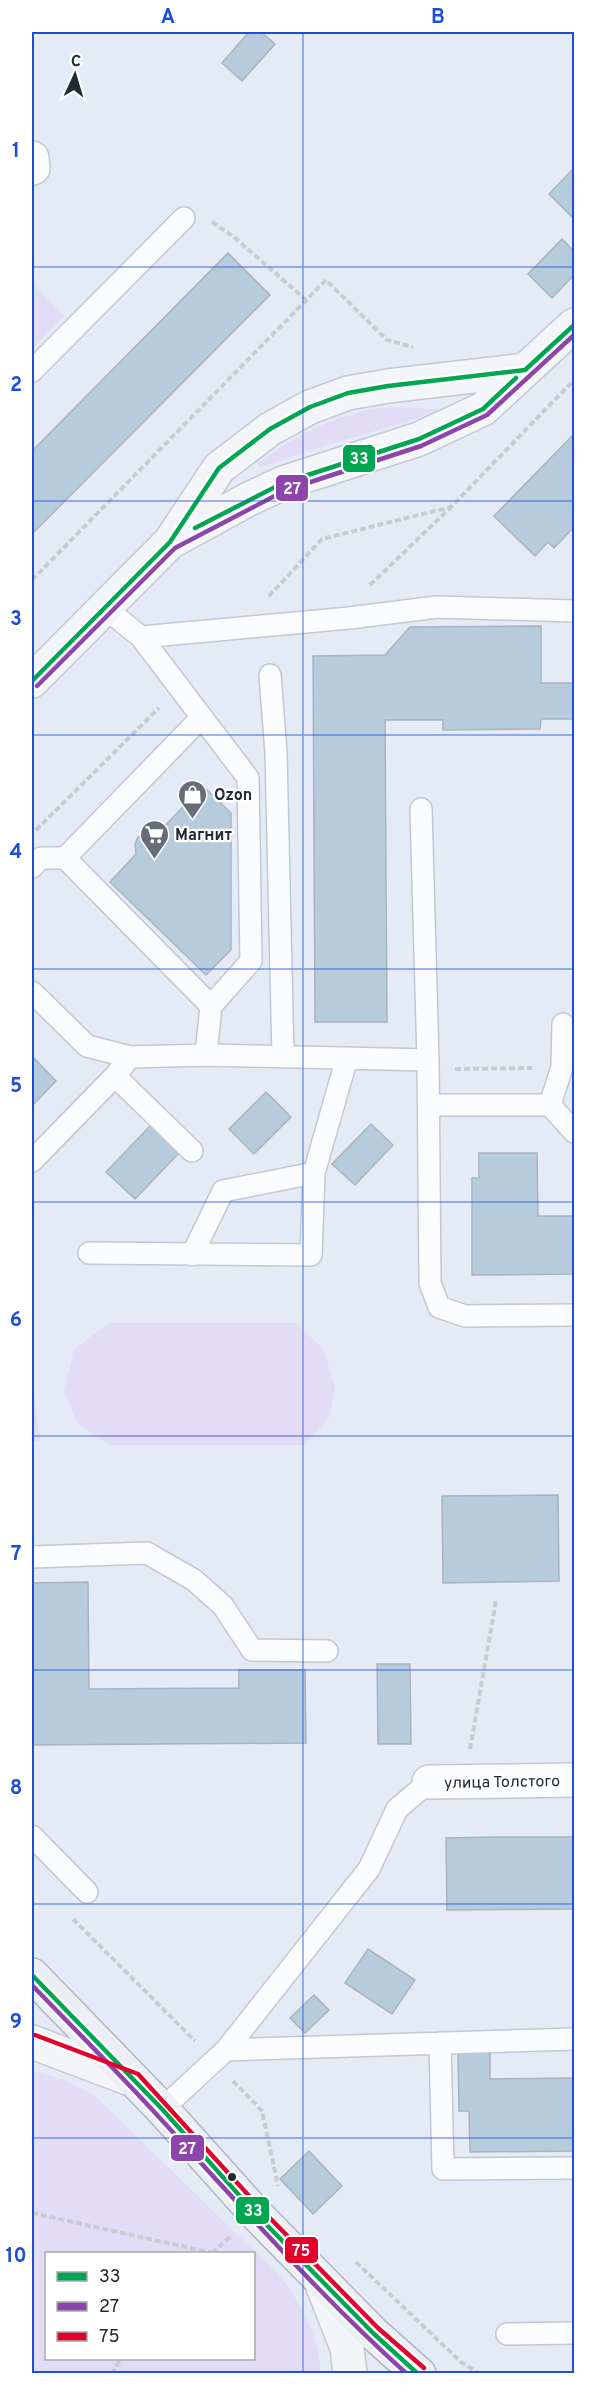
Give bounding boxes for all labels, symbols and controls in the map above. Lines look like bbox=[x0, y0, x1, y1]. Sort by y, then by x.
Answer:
text: A bbox=[161, 5, 175, 31]
text: B bbox=[431, 5, 445, 31]
north arrow bbox=[45, 45, 105, 105]
text: С bbox=[70, 52, 82, 72]
text: 1 bbox=[12, 139, 20, 165]
text: 2 bbox=[10, 373, 22, 399]
line badge: 33 bbox=[342, 444, 376, 473]
text: 33 bbox=[349, 450, 369, 470]
line badge: 27 bbox=[275, 474, 309, 502]
text: 27 bbox=[283, 480, 301, 500]
text: 3 bbox=[10, 607, 22, 633]
shop icon: Ozon bbox=[177, 778, 209, 820]
place label: Ozon bbox=[214, 786, 252, 806]
supermarket icon: Магнит bbox=[138, 818, 170, 860]
place label: Магнит bbox=[175, 826, 232, 846]
text: 4 bbox=[10, 840, 22, 866]
text: 5 bbox=[10, 1074, 22, 1100]
text: 6 bbox=[10, 1308, 22, 1334]
text: 7 bbox=[11, 1542, 21, 1568]
street label: улица Толстого bbox=[444, 1772, 560, 1794]
text: 8 bbox=[10, 1776, 22, 1802]
text: 9 bbox=[10, 2010, 22, 2036]
line badge: 27 bbox=[170, 2134, 205, 2162]
text: 27 bbox=[178, 2140, 196, 2160]
unlabelled marker bbox=[226, 2171, 238, 2183]
line badge: 33 bbox=[235, 2196, 270, 2225]
text: 33 bbox=[243, 2202, 263, 2222]
line badge: 75 bbox=[284, 2236, 319, 2264]
text: 75 bbox=[292, 2242, 310, 2262]
text: 10 bbox=[5, 2244, 27, 2270]
legend bbox=[45, 2252, 255, 2360]
text: 33 bbox=[99, 2266, 121, 2289]
text: 27 bbox=[99, 2296, 119, 2319]
text: 75 bbox=[99, 2326, 120, 2349]

